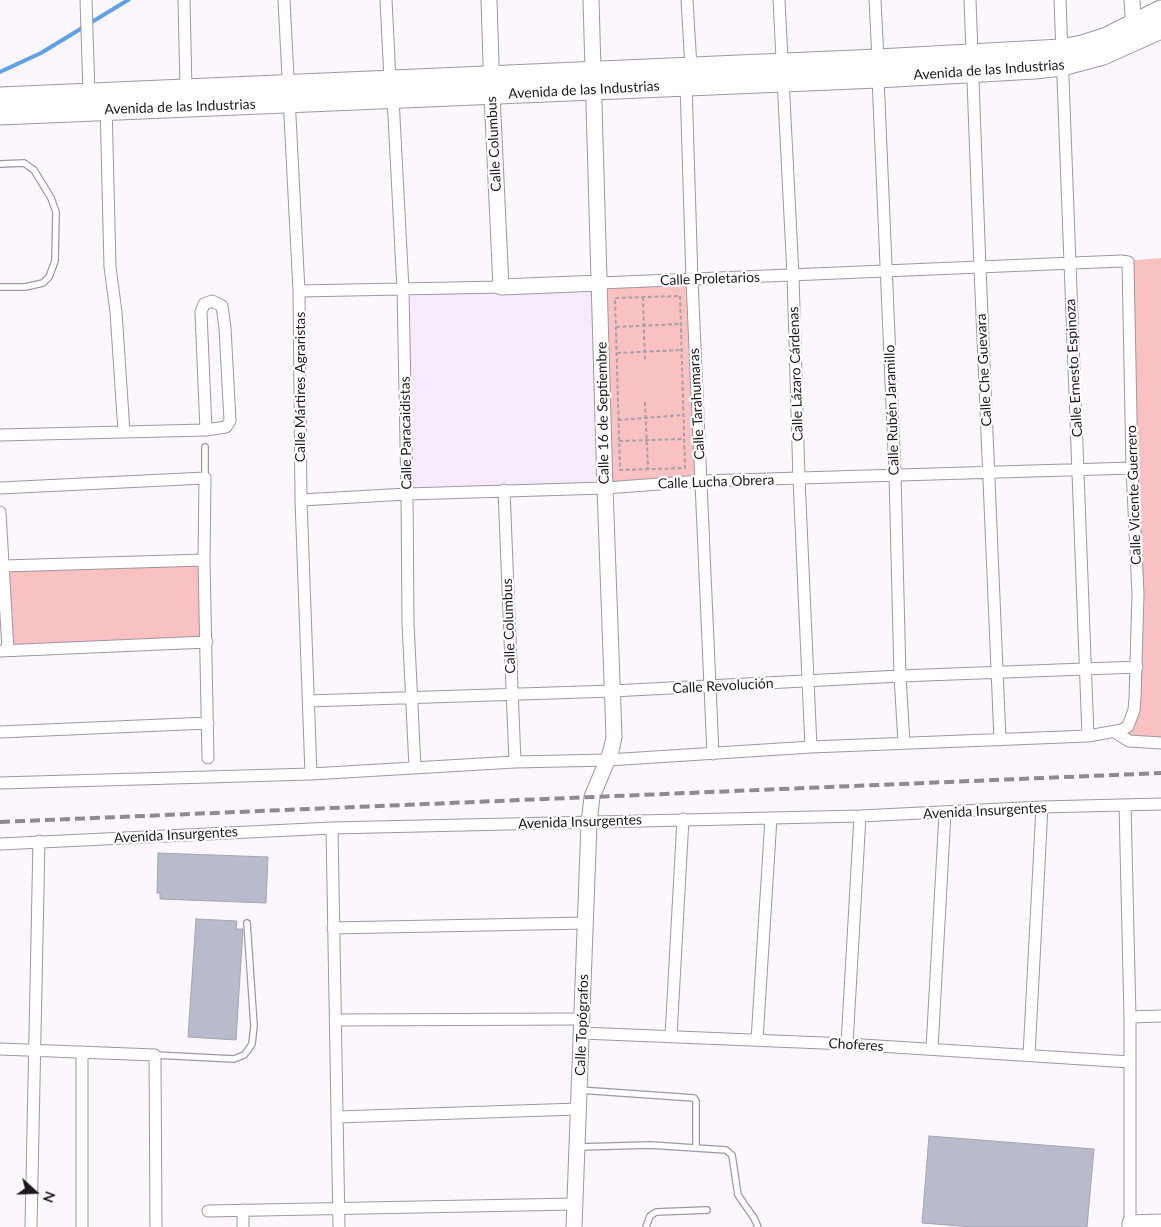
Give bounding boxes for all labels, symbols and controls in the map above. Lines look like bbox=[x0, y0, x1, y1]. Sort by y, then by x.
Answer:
street label: Avenida de las Industrias bbox=[913, 56, 1065, 84]
street label: Avenida de las Industrias bbox=[508, 78, 660, 102]
street label: Avenida de las Industrias bbox=[104, 96, 256, 118]
street label: Calle Columbus bbox=[483, 96, 505, 192]
street label: Calle Proletarios bbox=[660, 269, 760, 289]
street label: Calle Ernesto Espinoza bbox=[1062, 298, 1086, 438]
street label: Calle Lázaro Cárdenas bbox=[785, 306, 807, 442]
street label: Calle Mártires Agraristas bbox=[292, 312, 308, 462]
street label: Calle Che Guevara bbox=[973, 313, 995, 427]
street label: Calle 16 de Septiembre bbox=[593, 341, 613, 485]
street label: Calle Rubén Jaramillo bbox=[881, 344, 903, 476]
street label: Calle Tarahumaras bbox=[686, 348, 708, 460]
street label: Calle Paracaidistas bbox=[397, 376, 415, 490]
street label: Calle Vicente Guerrero bbox=[1123, 425, 1145, 565]
street label: Calle Lucha Obrera bbox=[657, 472, 775, 492]
street label: Calle Columbus bbox=[499, 578, 519, 674]
street label: Calle Revolución bbox=[672, 675, 774, 697]
street label: Avenida Insurgentes bbox=[923, 799, 1047, 823]
street label: Avenida Insurgentes bbox=[518, 811, 642, 833]
street label: Avenida Insurgentes bbox=[114, 823, 238, 847]
street label: Calle Topógrafos bbox=[572, 974, 592, 1076]
street label: Choferes bbox=[828, 1035, 884, 1055]
north arrow bbox=[10, 1167, 60, 1217]
text: N bbox=[40, 1189, 59, 1205]

